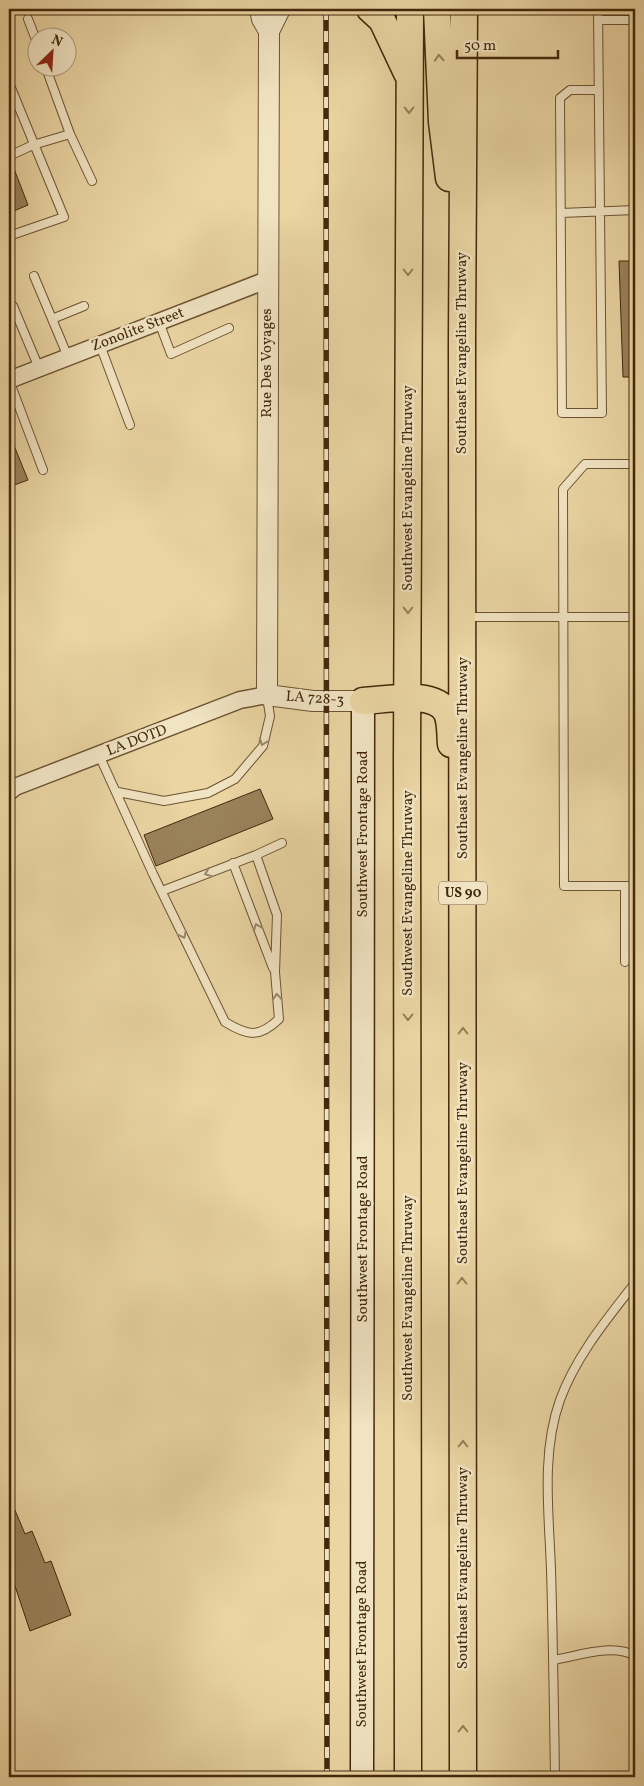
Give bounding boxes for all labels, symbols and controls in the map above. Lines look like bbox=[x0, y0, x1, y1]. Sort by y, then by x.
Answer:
north arrow bbox=[28, 28, 78, 78]
scale bar bbox=[457, 28, 558, 60]
text: N bbox=[48, 31, 65, 52]
text: 50 m bbox=[464, 36, 496, 57]
one-way arrow bbox=[434, 54, 444, 62]
one-way arrow bbox=[404, 106, 414, 114]
street label: Southeast Evangeline Thruway bbox=[452, 252, 473, 454]
one-way arrow bbox=[403, 269, 413, 277]
street label: Zonolite Street bbox=[89, 303, 187, 357]
street label: Rue Des Voyages bbox=[257, 308, 278, 418]
street label: Southwest Evangeline Thruway bbox=[398, 385, 419, 591]
one-way arrow bbox=[403, 606, 413, 614]
street label: Southeast Evangeline Thruway bbox=[453, 657, 474, 859]
street label: LA 728-3 bbox=[285, 686, 345, 712]
street label: LA DOTD bbox=[104, 720, 170, 762]
one-way arrow bbox=[259, 737, 269, 746]
street label: Southwest Frontage Road bbox=[353, 750, 374, 918]
street label: Southwest Evangeline Thruway bbox=[398, 790, 419, 996]
one-way arrow bbox=[204, 867, 213, 877]
road number: US 90 bbox=[439, 881, 487, 904]
one-way arrow bbox=[253, 923, 263, 931]
one-way arrow bbox=[177, 930, 187, 939]
one-way arrow bbox=[272, 993, 283, 1001]
one-way arrow bbox=[403, 1014, 413, 1022]
one-way arrow bbox=[458, 1027, 468, 1034]
street label: Southeast Evangeline Thruway bbox=[453, 1062, 474, 1264]
street label: Southwest Frontage Road bbox=[353, 1155, 374, 1323]
street label: Southwest Evangeline Thruway bbox=[398, 1195, 419, 1401]
one-way arrow bbox=[457, 1277, 467, 1284]
one-way arrow bbox=[458, 1439, 468, 1447]
street label: Southeast Evangeline Thruway bbox=[453, 1467, 474, 1669]
street label: Southwest Frontage Road bbox=[352, 1560, 373, 1728]
one-way arrow bbox=[458, 1724, 468, 1732]

